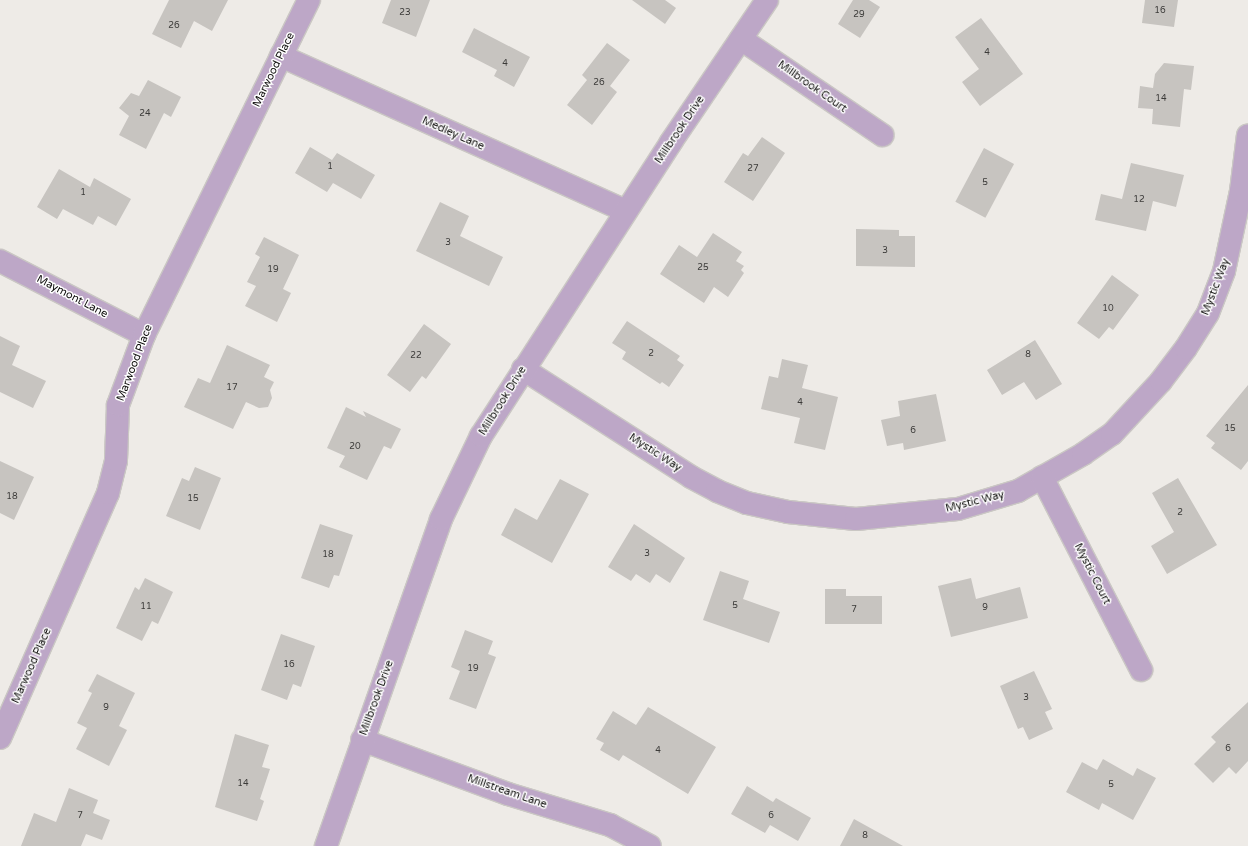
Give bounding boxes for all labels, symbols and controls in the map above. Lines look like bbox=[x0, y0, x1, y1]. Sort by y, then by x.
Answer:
house number: 16 bbox=[1154, 6, 1166, 16]
house number: 23 bbox=[399, 8, 411, 18]
house number: 29 bbox=[853, 10, 865, 20]
house number: 26 bbox=[168, 21, 180, 31]
street label: Marwood Place bbox=[250, 31, 298, 109]
house number: 4 bbox=[984, 48, 990, 58]
street label: Millbrook Court bbox=[775, 58, 849, 116]
house number: 4 bbox=[502, 59, 508, 69]
house number: 26 bbox=[593, 78, 605, 88]
street label: Millbrook Drive bbox=[652, 94, 708, 166]
house number: 14 bbox=[1155, 94, 1167, 104]
house number: 24 bbox=[139, 109, 151, 119]
street label: Medley Lane bbox=[420, 114, 486, 154]
house number: 1 bbox=[327, 162, 333, 172]
house number: 27 bbox=[747, 164, 759, 174]
house number: 5 bbox=[982, 178, 988, 188]
house number: 1 bbox=[80, 188, 86, 198]
house number: 12 bbox=[1133, 195, 1145, 205]
house number: 3 bbox=[445, 238, 451, 248]
house number: 3 bbox=[882, 246, 888, 256]
street label: Mystic Way bbox=[1199, 257, 1233, 317]
house number: 25 bbox=[697, 263, 709, 273]
house number: 19 bbox=[267, 265, 279, 275]
street label: Maymont Lane bbox=[34, 273, 110, 321]
house number: 10 bbox=[1102, 304, 1114, 314]
street label: Marwood Place bbox=[114, 323, 156, 403]
house number: 2 bbox=[648, 349, 654, 359]
house number: 8 bbox=[1025, 350, 1031, 360]
house number: 22 bbox=[410, 351, 422, 361]
street label: Millbrook Drive bbox=[476, 364, 530, 438]
house number: 17 bbox=[226, 383, 238, 393]
house number: 4 bbox=[797, 398, 803, 408]
house number: 15 bbox=[1224, 424, 1236, 434]
house number: 6 bbox=[910, 426, 916, 436]
street label: Mystic Way bbox=[626, 431, 684, 475]
house number: 20 bbox=[349, 442, 361, 452]
street label: Mystic Way bbox=[944, 488, 1006, 516]
house number: 18 bbox=[6, 492, 18, 502]
house number: 15 bbox=[187, 494, 199, 504]
house number: 2 bbox=[1177, 508, 1183, 518]
street label: Mystic Court bbox=[1071, 541, 1113, 607]
house number: 3 bbox=[644, 549, 650, 559]
house number: 18 bbox=[322, 550, 334, 560]
house number: 5 bbox=[732, 601, 738, 611]
house number: 11 bbox=[140, 602, 152, 612]
house number: 9 bbox=[982, 603, 988, 613]
house number: 7 bbox=[851, 605, 857, 615]
street label: Marwood Place bbox=[9, 626, 55, 706]
street label: Millbrook Drive bbox=[357, 659, 397, 737]
house number: 16 bbox=[283, 660, 295, 670]
house number: 19 bbox=[467, 664, 479, 674]
house number: 3 bbox=[1023, 693, 1029, 703]
house number: 9 bbox=[103, 703, 109, 713]
house number: 6 bbox=[1225, 744, 1231, 754]
house number: 4 bbox=[655, 746, 661, 756]
street label: Millstream Lane bbox=[466, 772, 548, 812]
house number: 14 bbox=[237, 779, 249, 789]
house number: 5 bbox=[1108, 780, 1114, 790]
house number: 7 bbox=[77, 811, 83, 821]
house number: 6 bbox=[768, 811, 774, 821]
house number: 8 bbox=[862, 831, 868, 841]

